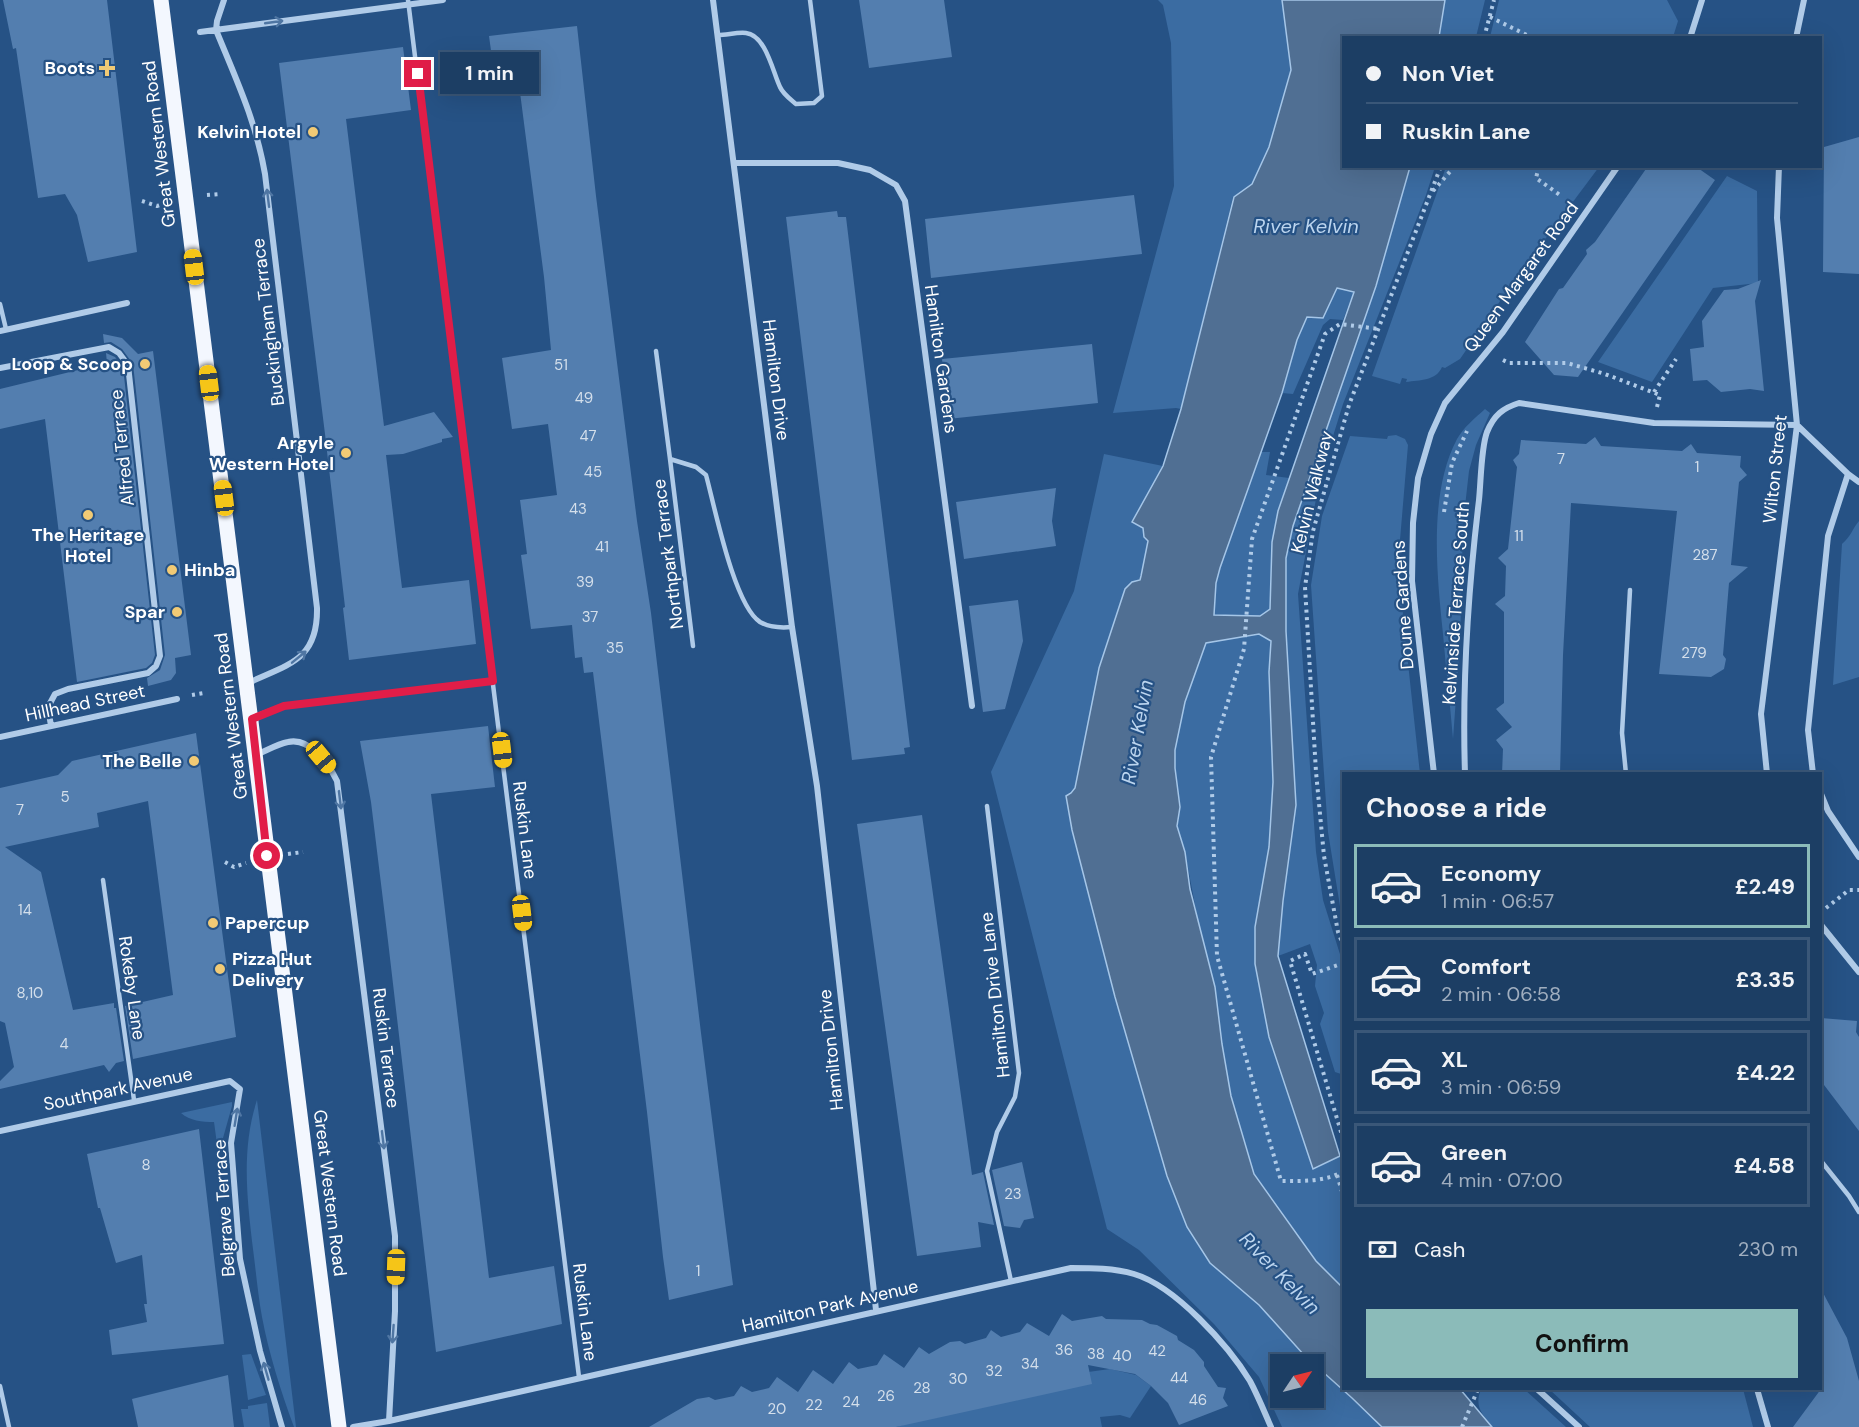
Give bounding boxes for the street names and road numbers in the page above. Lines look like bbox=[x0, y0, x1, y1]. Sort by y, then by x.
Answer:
street label: Great Western Road bbox=[137, 59, 181, 229]
street label: Queen Margaret Road bbox=[1458, 197, 1584, 357]
street label: Buckingham Terrace bbox=[246, 237, 290, 407]
street label: Hamilton Gardens bbox=[919, 283, 963, 435]
street label: Hamilton Drive bbox=[757, 318, 795, 442]
street label: Alfred Terrace bbox=[104, 389, 140, 507]
street label: Wilton Street bbox=[1757, 413, 1793, 525]
street label: Kelvin Walkway bbox=[1285, 428, 1339, 556]
street label: Northpark Terrace bbox=[647, 478, 689, 630]
street label: Kelvinside Terrace South bbox=[1437, 500, 1475, 706]
street label: Doune Gardens bbox=[1387, 540, 1419, 670]
street label: Great Western Road bbox=[209, 631, 253, 801]
street label: Hillhead Street bbox=[23, 679, 147, 727]
street label: Ruskin Lane bbox=[507, 780, 543, 880]
street label: Hamilton Drive Lane bbox=[974, 911, 1016, 1079]
street label: Rokeby Lane bbox=[113, 935, 151, 1041]
street label: Ruskin Terrace bbox=[367, 987, 405, 1109]
street label: Hamilton Drive bbox=[813, 988, 849, 1112]
street label: Southpark Avenue bbox=[41, 1062, 195, 1116]
street label: Great Western Road bbox=[308, 1108, 352, 1278]
street label: Belgrave Terrace bbox=[207, 1139, 241, 1277]
street label: Ruskin Lane bbox=[567, 1262, 603, 1362]
street label: Hamilton Park Avenue bbox=[739, 1274, 921, 1338]

